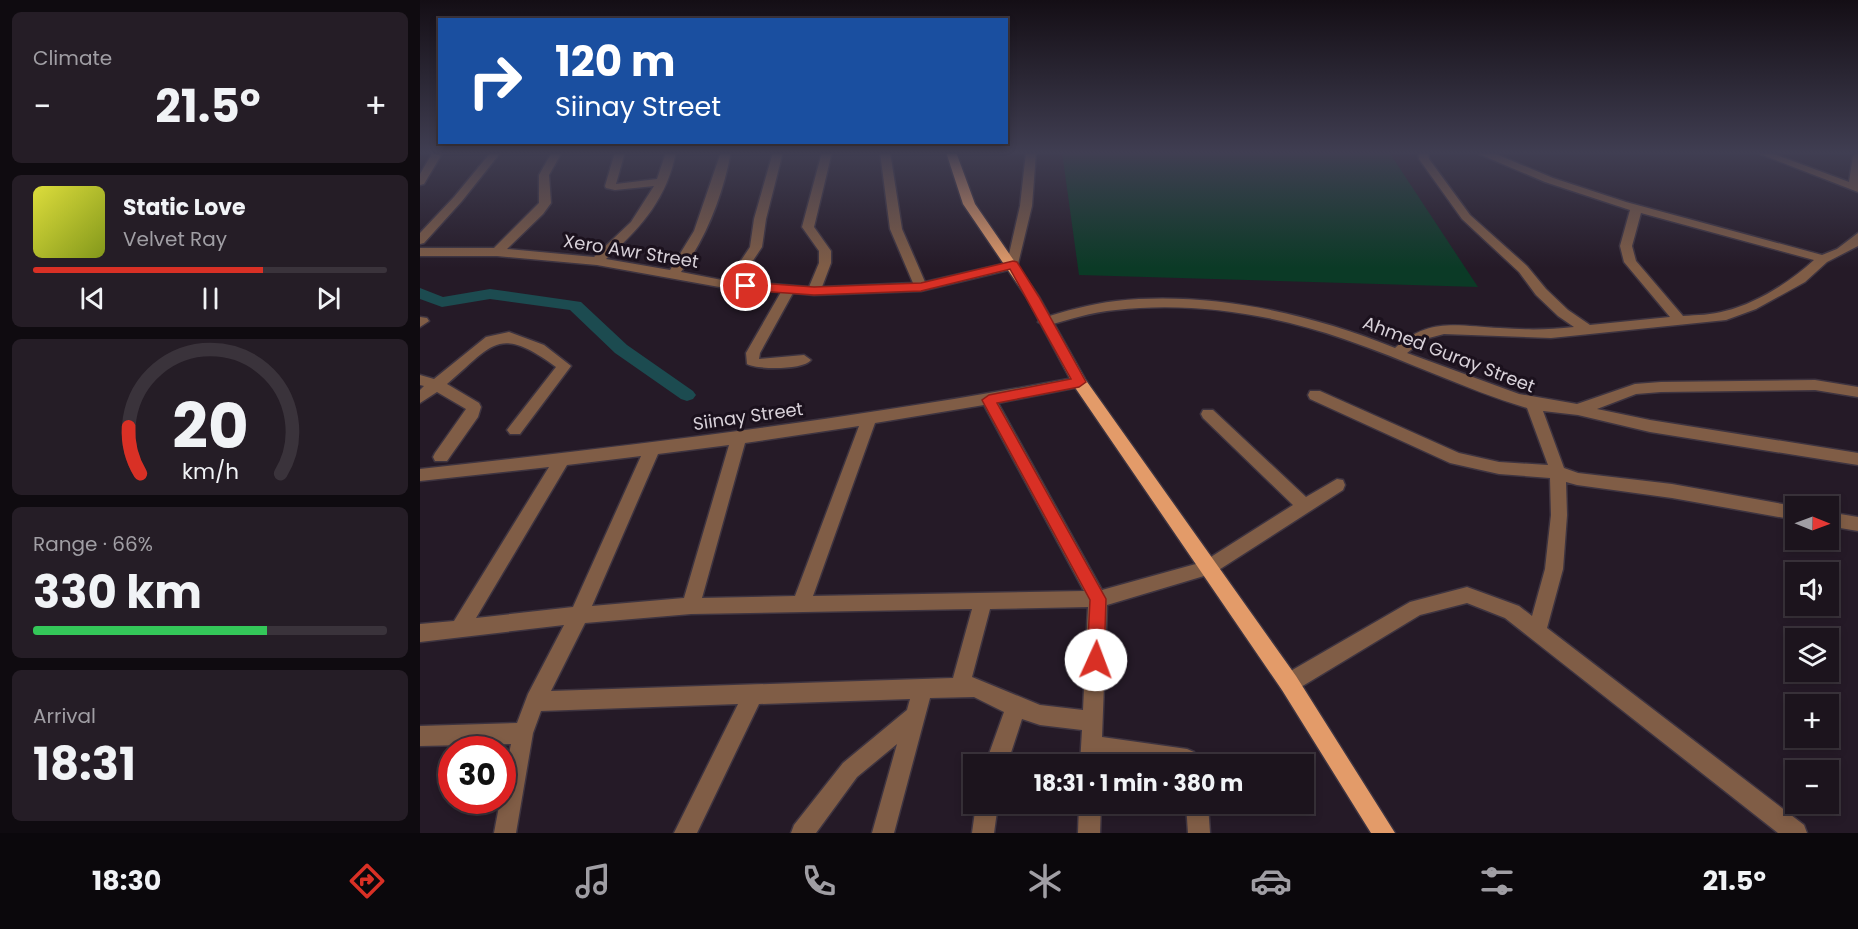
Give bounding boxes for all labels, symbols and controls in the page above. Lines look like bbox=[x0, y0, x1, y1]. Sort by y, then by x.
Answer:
text: 120 m bbox=[555, 32, 676, 91]
icon: right bbox=[456, 42, 534, 120]
text: Climate bbox=[33, 44, 112, 72]
text: 21.5° bbox=[155, 75, 261, 138]
text: − bbox=[33, 83, 51, 130]
text: + bbox=[364, 83, 387, 130]
text: Siinay Street bbox=[555, 88, 721, 125]
text: Static Love bbox=[123, 192, 246, 223]
text: Velvet Ray bbox=[123, 225, 227, 253]
street label: Xero Awr Street bbox=[562, 228, 700, 274]
pin bbox=[720, 260, 771, 311]
icon: arrive bbox=[729, 269, 762, 302]
icon: previous bbox=[76, 282, 109, 315]
icon: pause bbox=[194, 282, 227, 315]
icon: next bbox=[312, 282, 345, 315]
street label: Ahmed Guray Street bbox=[1359, 310, 1539, 398]
text: 20 bbox=[172, 382, 248, 470]
street label: Siinay Street bbox=[691, 396, 805, 436]
text: km/h bbox=[181, 456, 239, 487]
north arrow bbox=[1785, 496, 1839, 550]
map controls bbox=[1785, 496, 1839, 814]
text: Range · 66% bbox=[33, 530, 153, 558]
text: 330 km bbox=[33, 561, 202, 624]
button: sound bbox=[1785, 562, 1839, 616]
position arrow bbox=[1064, 628, 1128, 692]
button: layers bbox=[1785, 628, 1839, 682]
button: + bbox=[1785, 694, 1839, 748]
text: Arrival bbox=[33, 702, 96, 730]
text: 18:31 bbox=[33, 733, 136, 796]
speed limit sign: 30 bbox=[438, 736, 516, 814]
button: − bbox=[1785, 760, 1839, 814]
text: 18:31 · 1 min · 380 m bbox=[1034, 768, 1243, 799]
icon: directions bbox=[346, 860, 388, 902]
icon: music bbox=[572, 860, 614, 902]
icon: phone bbox=[798, 860, 840, 902]
icon: climate bbox=[1024, 860, 1066, 902]
icon: car bbox=[1250, 860, 1292, 902]
icon: filters bbox=[1476, 860, 1518, 902]
text: 18:30 bbox=[92, 862, 161, 899]
text: 21.5° bbox=[1703, 862, 1766, 899]

